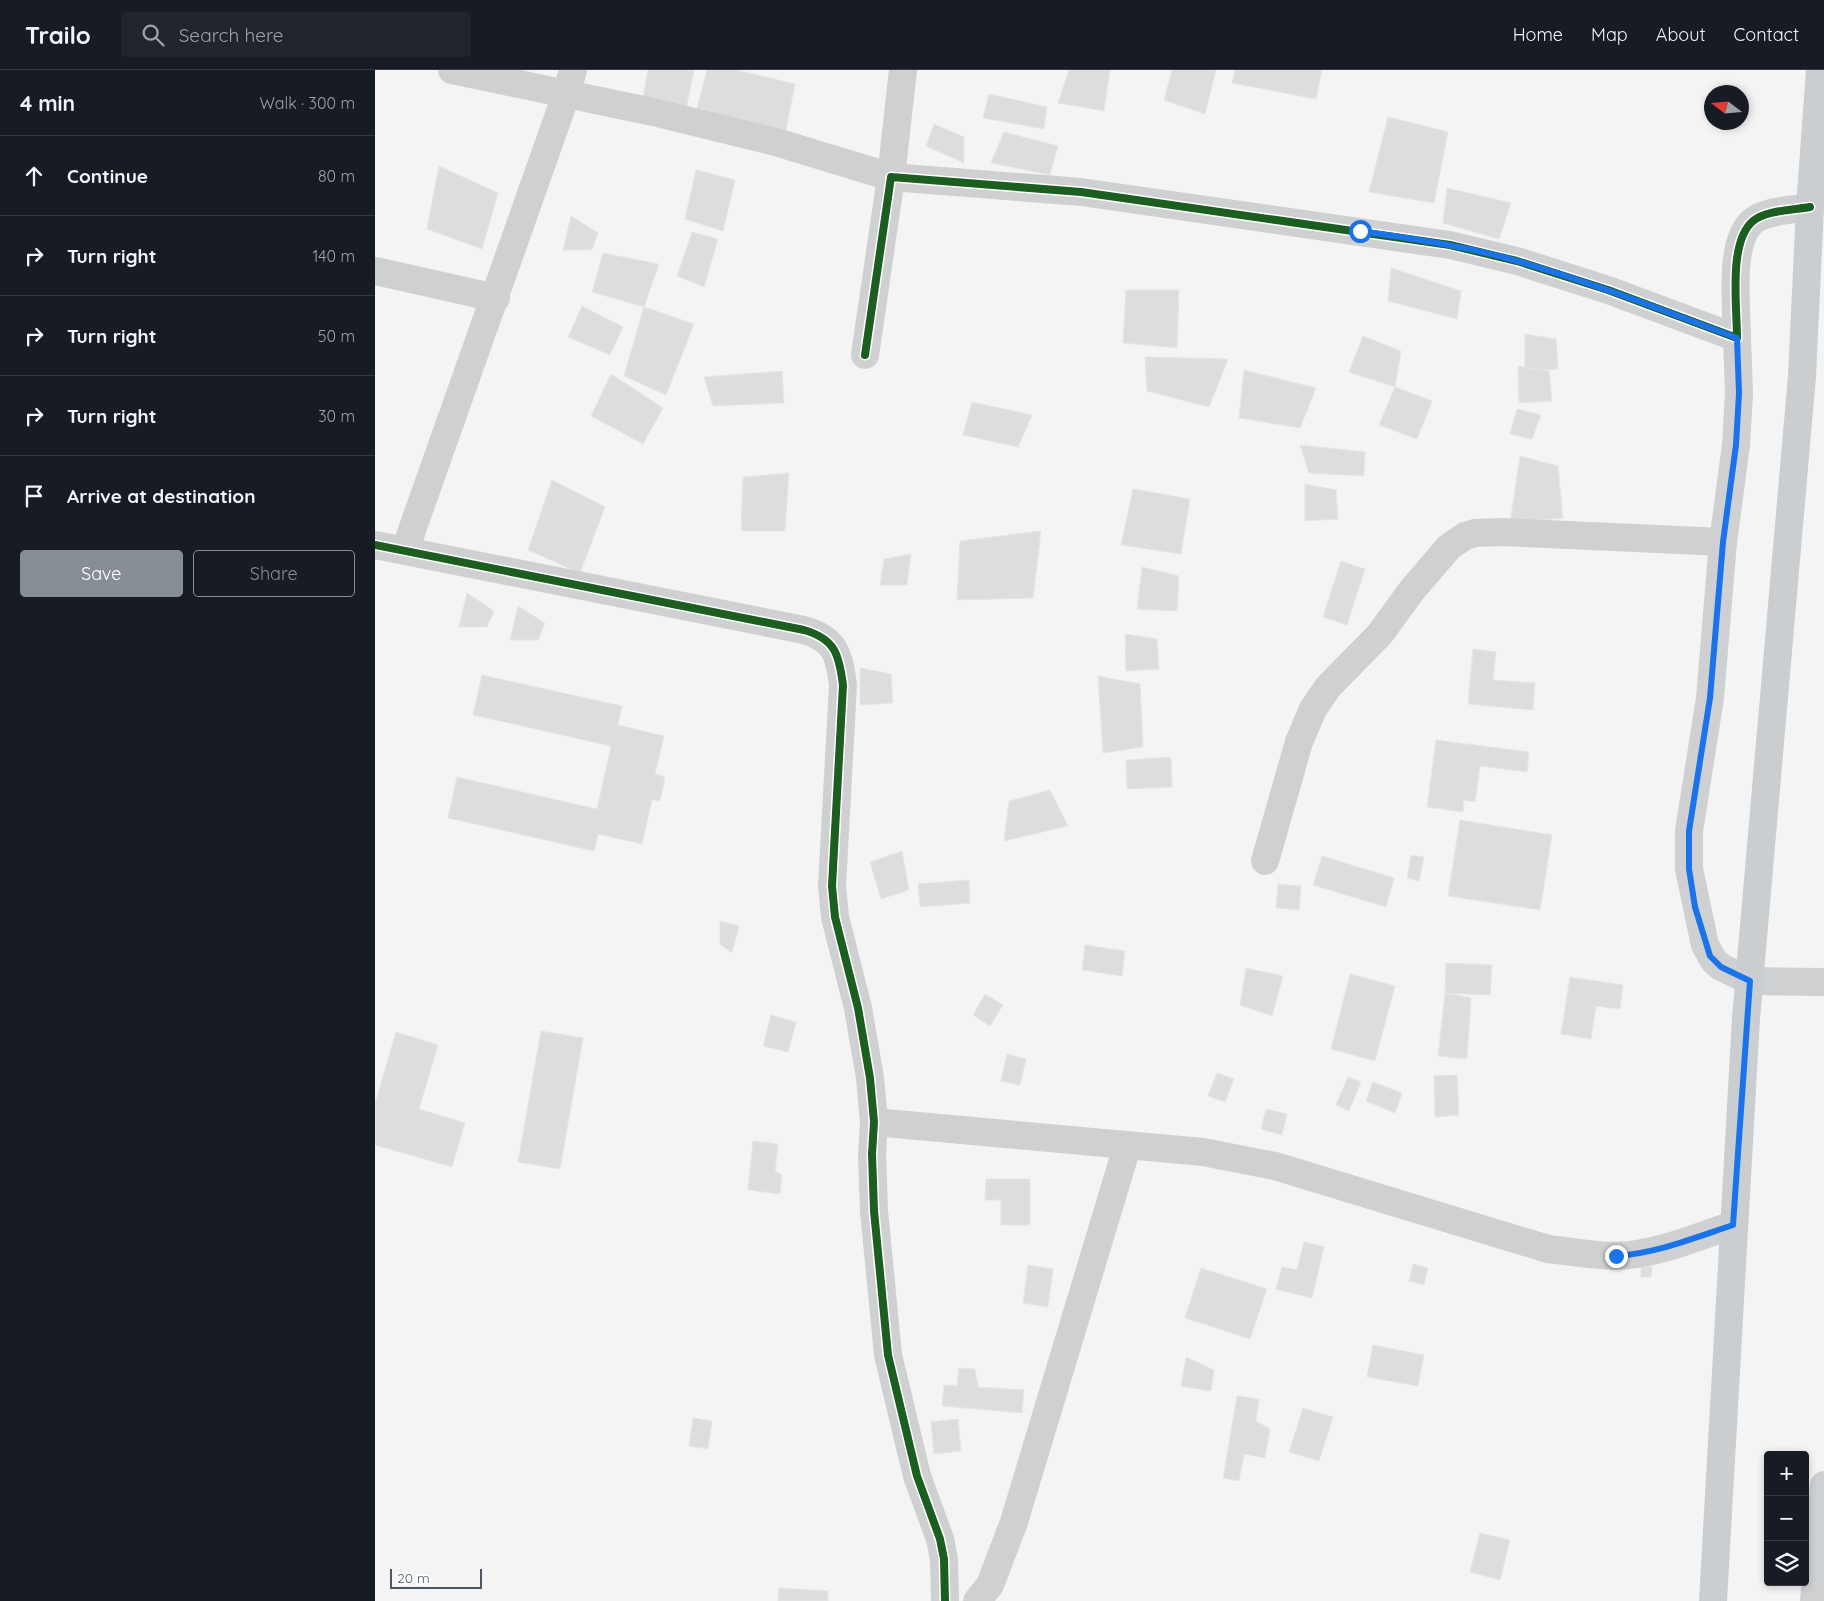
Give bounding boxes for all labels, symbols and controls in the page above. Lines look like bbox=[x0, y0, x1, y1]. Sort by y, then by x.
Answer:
search box bbox=[121, 12, 471, 57]
text: Trailo bbox=[25, 20, 91, 50]
icon: search bbox=[139, 21, 167, 49]
text: Search here bbox=[179, 23, 284, 47]
text: Home bbox=[1513, 23, 1563, 46]
text: Map bbox=[1591, 23, 1628, 46]
text: About bbox=[1656, 23, 1706, 46]
text: Contact bbox=[1734, 23, 1799, 46]
north arrow bbox=[1704, 85, 1749, 130]
text: 4 min bbox=[20, 90, 75, 116]
text: Walk · 300 m bbox=[260, 93, 355, 113]
icon: ahead bbox=[20, 162, 48, 190]
text: Continue bbox=[67, 164, 148, 188]
text: 80 m bbox=[318, 166, 355, 186]
route start bbox=[1349, 220, 1372, 243]
icon: right bbox=[20, 242, 48, 270]
text: Turn right bbox=[67, 244, 156, 268]
text: 140 m bbox=[312, 246, 355, 266]
icon: right bbox=[20, 322, 48, 350]
text: Turn right bbox=[67, 324, 156, 348]
text: 50 m bbox=[318, 326, 355, 346]
icon: right bbox=[20, 402, 48, 430]
text: Turn right bbox=[67, 404, 156, 428]
text: 30 m bbox=[318, 406, 355, 426]
icon: arrive bbox=[20, 482, 48, 510]
text: Arrive at destination bbox=[67, 484, 256, 508]
button: Save bbox=[20, 550, 183, 597]
button: Share bbox=[193, 550, 355, 597]
route end bbox=[1605, 1245, 1628, 1268]
map controls bbox=[1764, 1451, 1809, 1586]
button: + bbox=[1764, 1451, 1809, 1496]
button: − bbox=[1764, 1496, 1809, 1541]
button: layers bbox=[1764, 1541, 1809, 1586]
scale bar bbox=[390, 1566, 483, 1589]
text: 20 m bbox=[397, 1569, 430, 1587]

